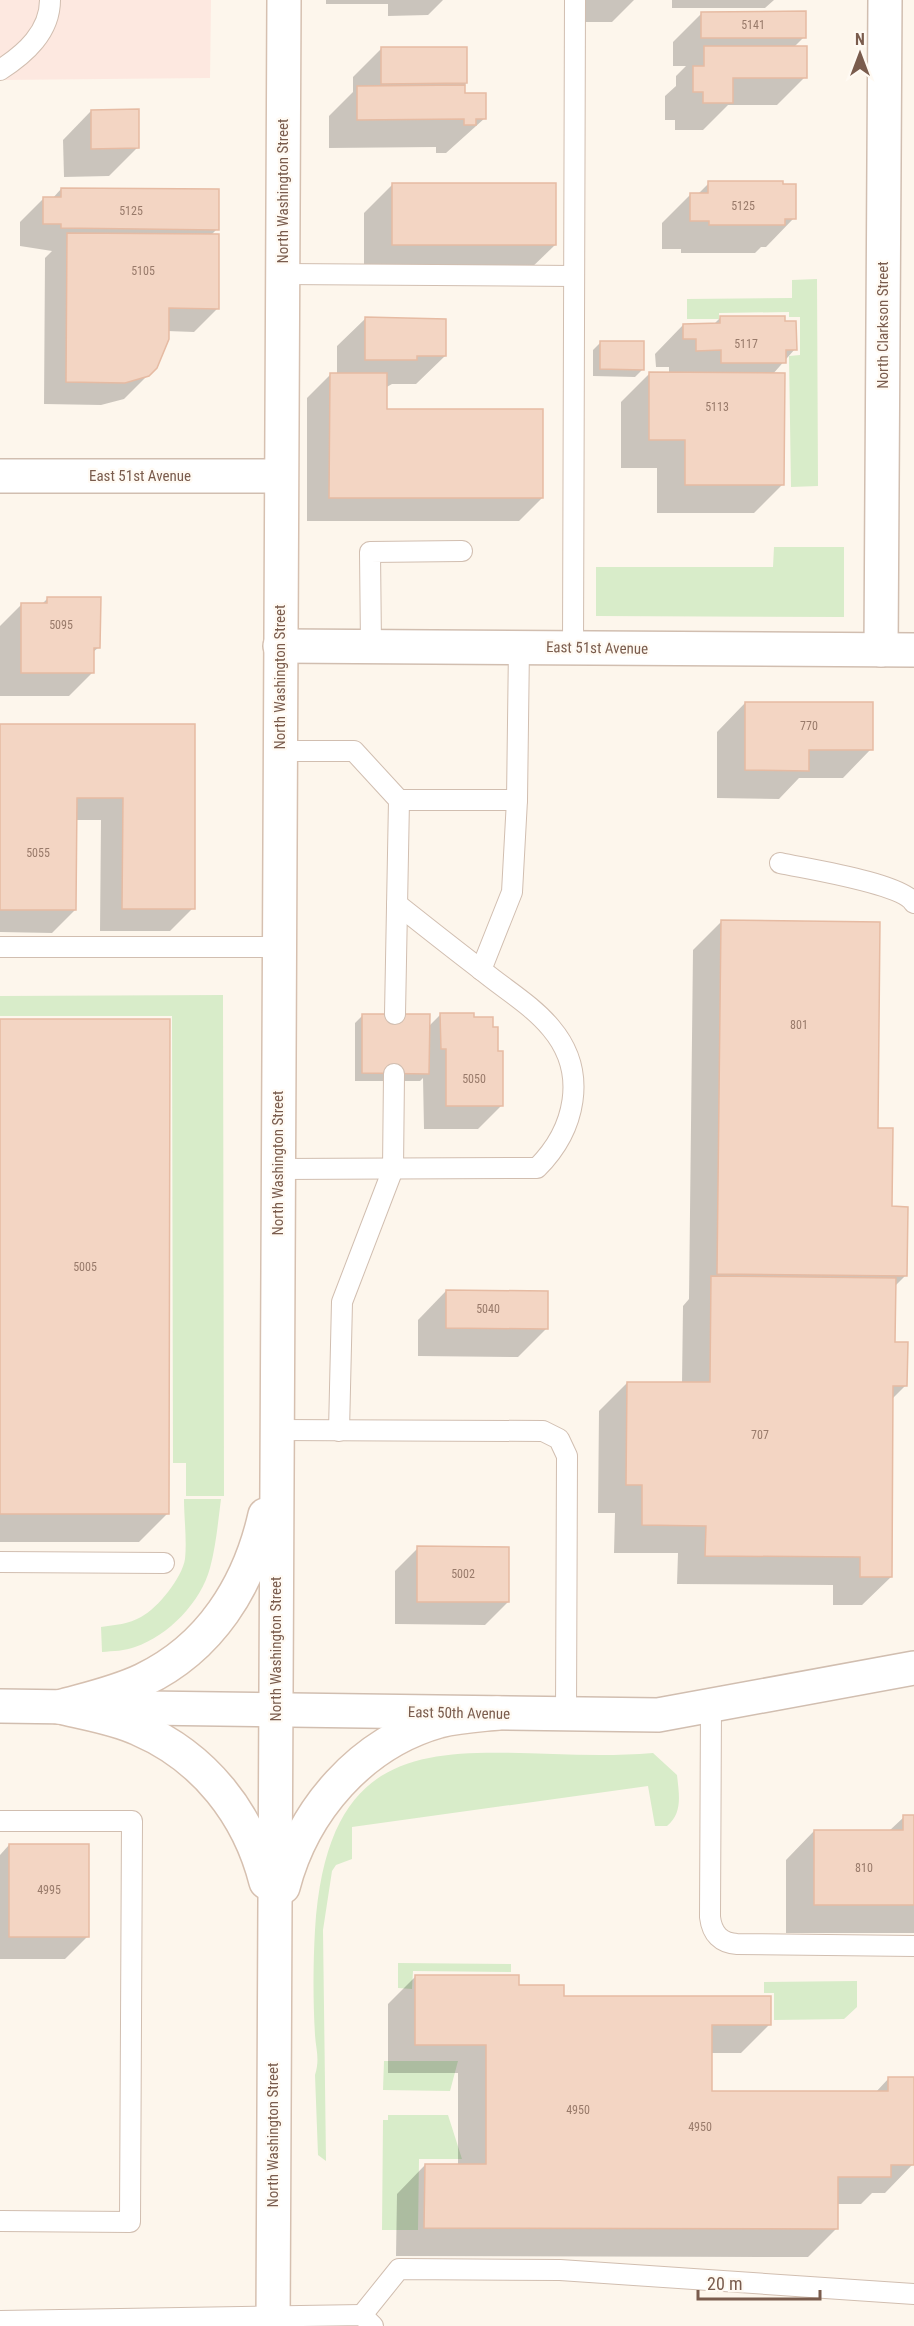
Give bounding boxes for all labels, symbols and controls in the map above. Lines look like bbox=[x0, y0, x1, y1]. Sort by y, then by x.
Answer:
house number: 5141 bbox=[741, 18, 765, 32]
north arrow bbox=[830, 24, 890, 84]
text: N bbox=[855, 30, 865, 49]
street label: North Washington Street bbox=[274, 118, 292, 264]
house number: 5125 bbox=[731, 199, 755, 213]
house number: 5125 bbox=[119, 204, 143, 218]
street label: North Clarkson Street bbox=[874, 261, 892, 389]
house number: 5105 bbox=[131, 264, 155, 278]
house number: 5117 bbox=[734, 337, 758, 351]
house number: 5113 bbox=[705, 400, 729, 414]
street label: East 51st Avenue bbox=[89, 467, 191, 485]
street label: North Washington Street bbox=[271, 604, 289, 750]
house number: 5095 bbox=[49, 618, 73, 632]
street label: East 51st Avenue bbox=[546, 638, 648, 658]
house number: 770 bbox=[800, 719, 818, 733]
house number: 5055 bbox=[26, 846, 50, 860]
house number: 801 bbox=[790, 1018, 808, 1032]
house number: 5050 bbox=[462, 1072, 486, 1086]
street label: North Washington Street bbox=[269, 1090, 287, 1236]
house number: 5005 bbox=[73, 1260, 97, 1274]
house number: 5040 bbox=[476, 1302, 500, 1316]
house number: 707 bbox=[751, 1428, 769, 1442]
house number: 5002 bbox=[451, 1567, 475, 1581]
street label: North Washington Street bbox=[267, 1576, 285, 1722]
street label: East 50th Avenue bbox=[408, 1703, 510, 1723]
house number: 810 bbox=[855, 1861, 873, 1875]
house number: 4995 bbox=[37, 1883, 61, 1897]
street label: North Washington Street bbox=[264, 2062, 282, 2208]
house number: 4950 bbox=[566, 2103, 590, 2117]
house number: 4950 bbox=[688, 2120, 712, 2134]
scale bar bbox=[698, 2263, 820, 2301]
text: 20 m bbox=[707, 2273, 742, 2294]

